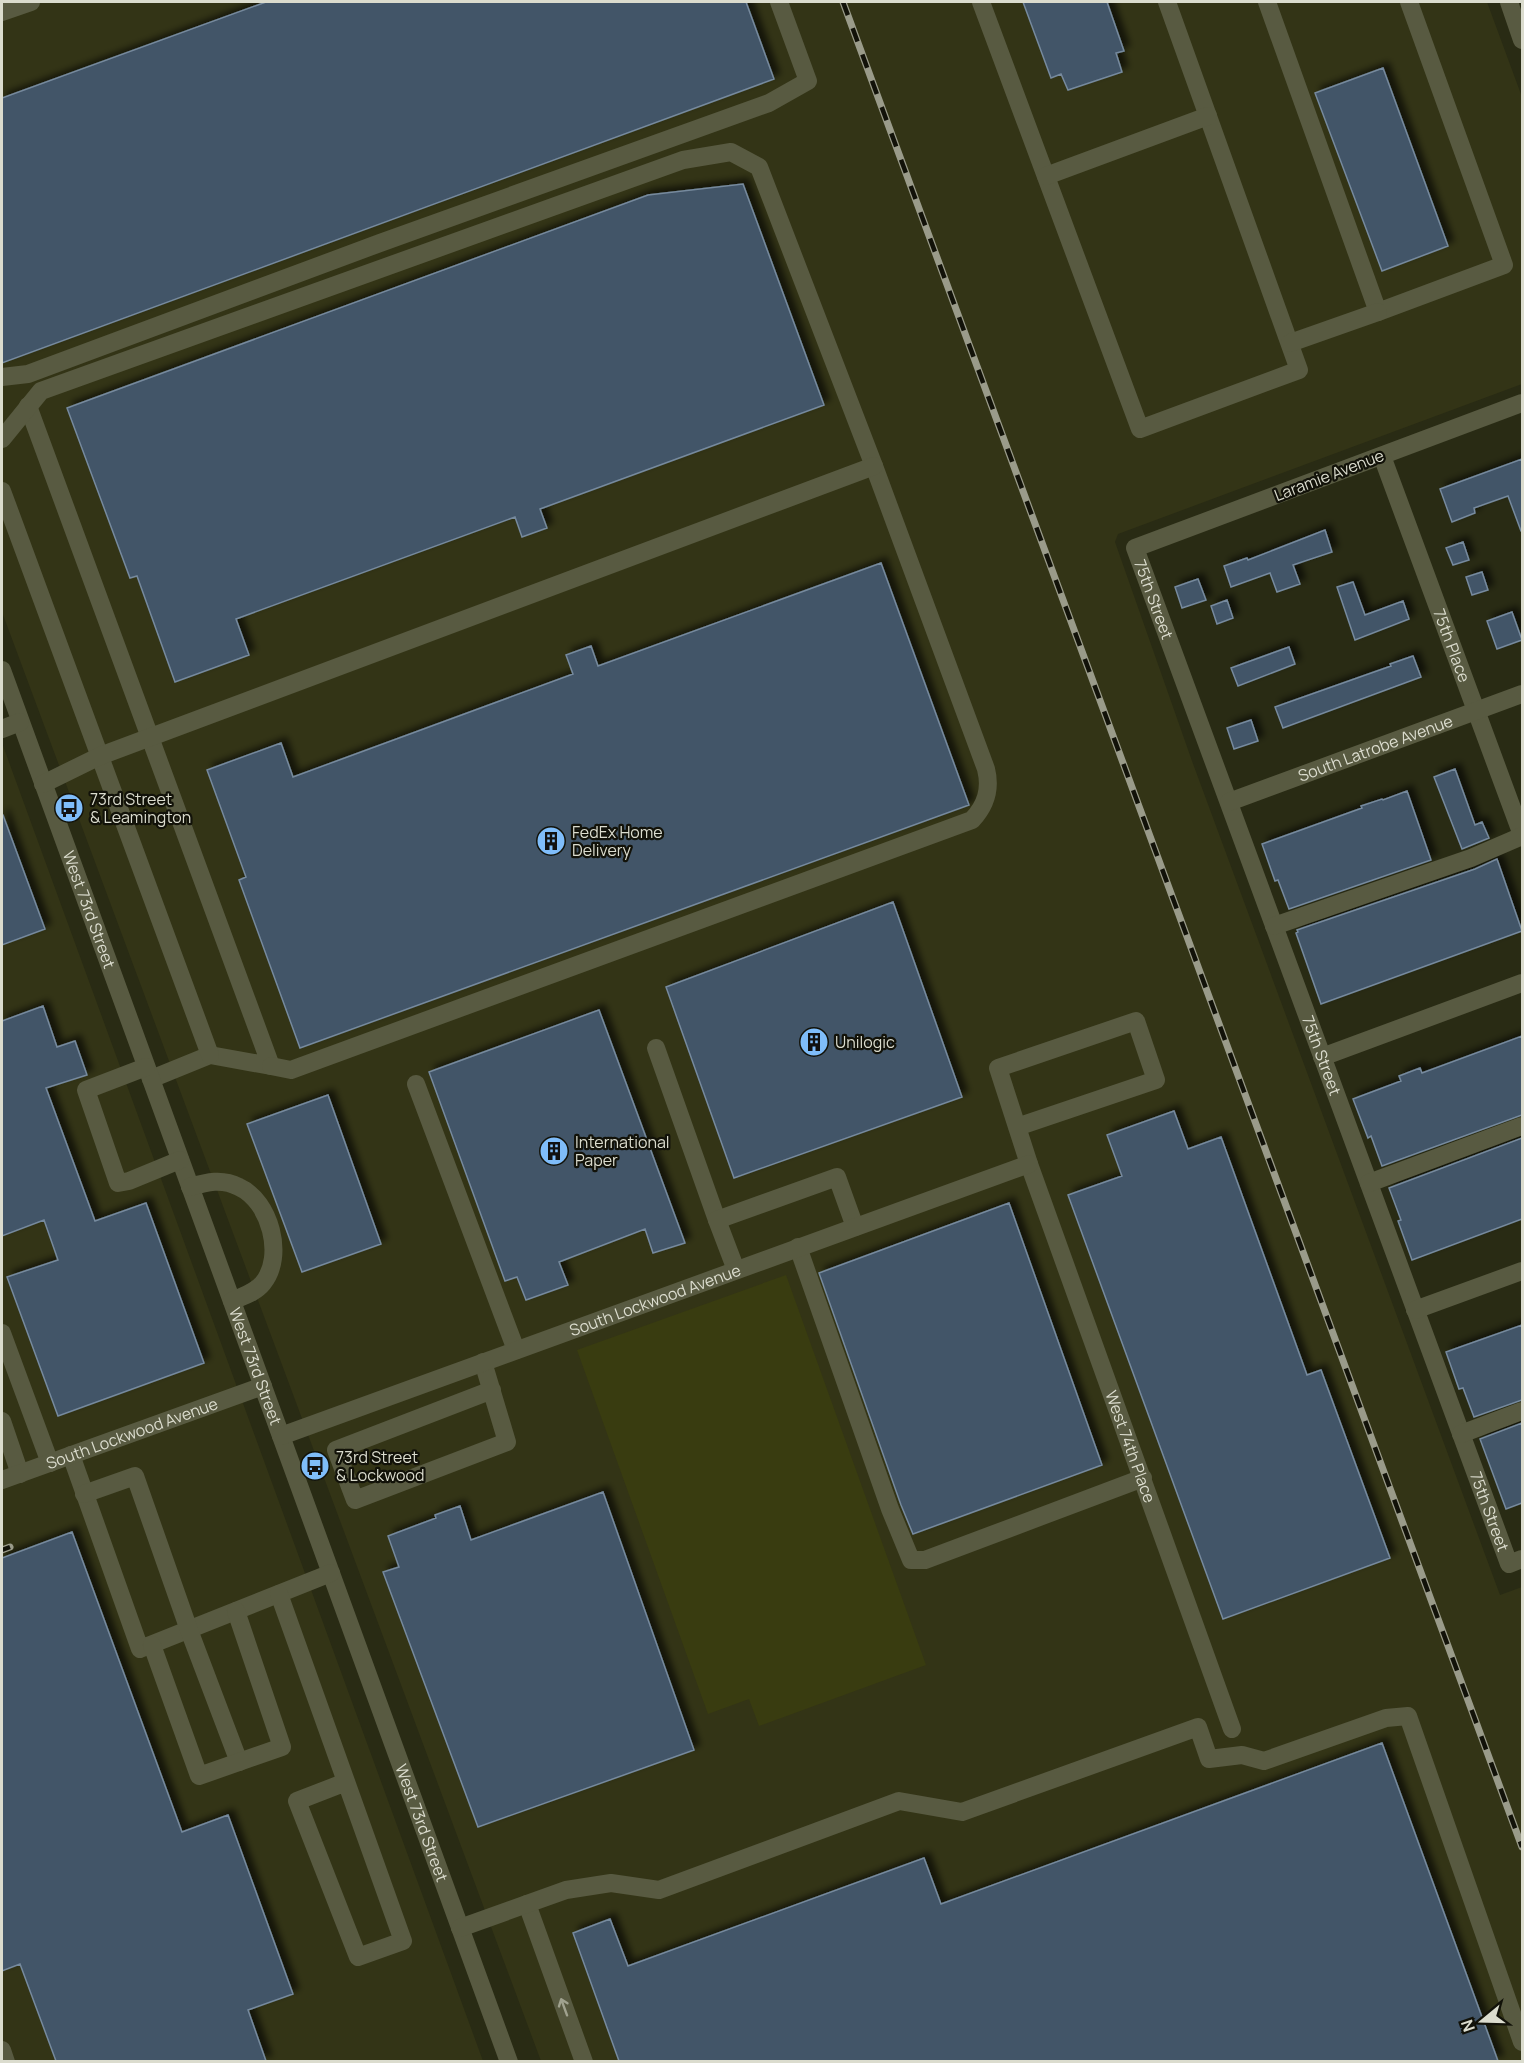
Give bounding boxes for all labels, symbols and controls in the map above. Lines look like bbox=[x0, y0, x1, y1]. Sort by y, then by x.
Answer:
street label: Laramie Avenue bbox=[1271, 444, 1387, 506]
street label: 75th Street bbox=[1129, 556, 1179, 642]
street label: 75th Place bbox=[1428, 606, 1476, 685]
street label: South Latrobe Avenue bbox=[1295, 709, 1456, 787]
place label: 73rd Street & Leamington bbox=[90, 788, 191, 828]
bus stop icon: 73rd Street & Leamington bbox=[53, 792, 85, 824]
place label: FedEx Home Delivery bbox=[572, 821, 663, 861]
building icon: FedEx Home Delivery bbox=[535, 825, 567, 857]
street label: West 73rd Street bbox=[58, 848, 121, 971]
street label: 75th Street bbox=[1297, 1012, 1347, 1098]
building icon: Unilogic bbox=[798, 1026, 830, 1058]
place label: Unilogic bbox=[835, 1031, 895, 1053]
place label: International Paper bbox=[575, 1131, 670, 1171]
building icon: International Paper bbox=[538, 1135, 570, 1167]
street label: South Lockwood Avenue bbox=[566, 1259, 744, 1341]
street label: West 73rd Street bbox=[224, 1304, 287, 1428]
street label: West 74th Place bbox=[1100, 1388, 1161, 1506]
street label: South Lockwood Avenue bbox=[43, 1392, 221, 1474]
place label: 73rd Street & Lockwood bbox=[336, 1446, 424, 1486]
bus stop icon: 73rd Street & Lockwood bbox=[299, 1450, 331, 1482]
street label: 75th Street bbox=[1465, 1469, 1514, 1554]
street label: West 73rd Street bbox=[390, 1761, 453, 1885]
north arrow bbox=[1452, 1991, 1512, 2051]
one-way arrow bbox=[558, 1998, 569, 2016]
text: N bbox=[1456, 2017, 1480, 2035]

